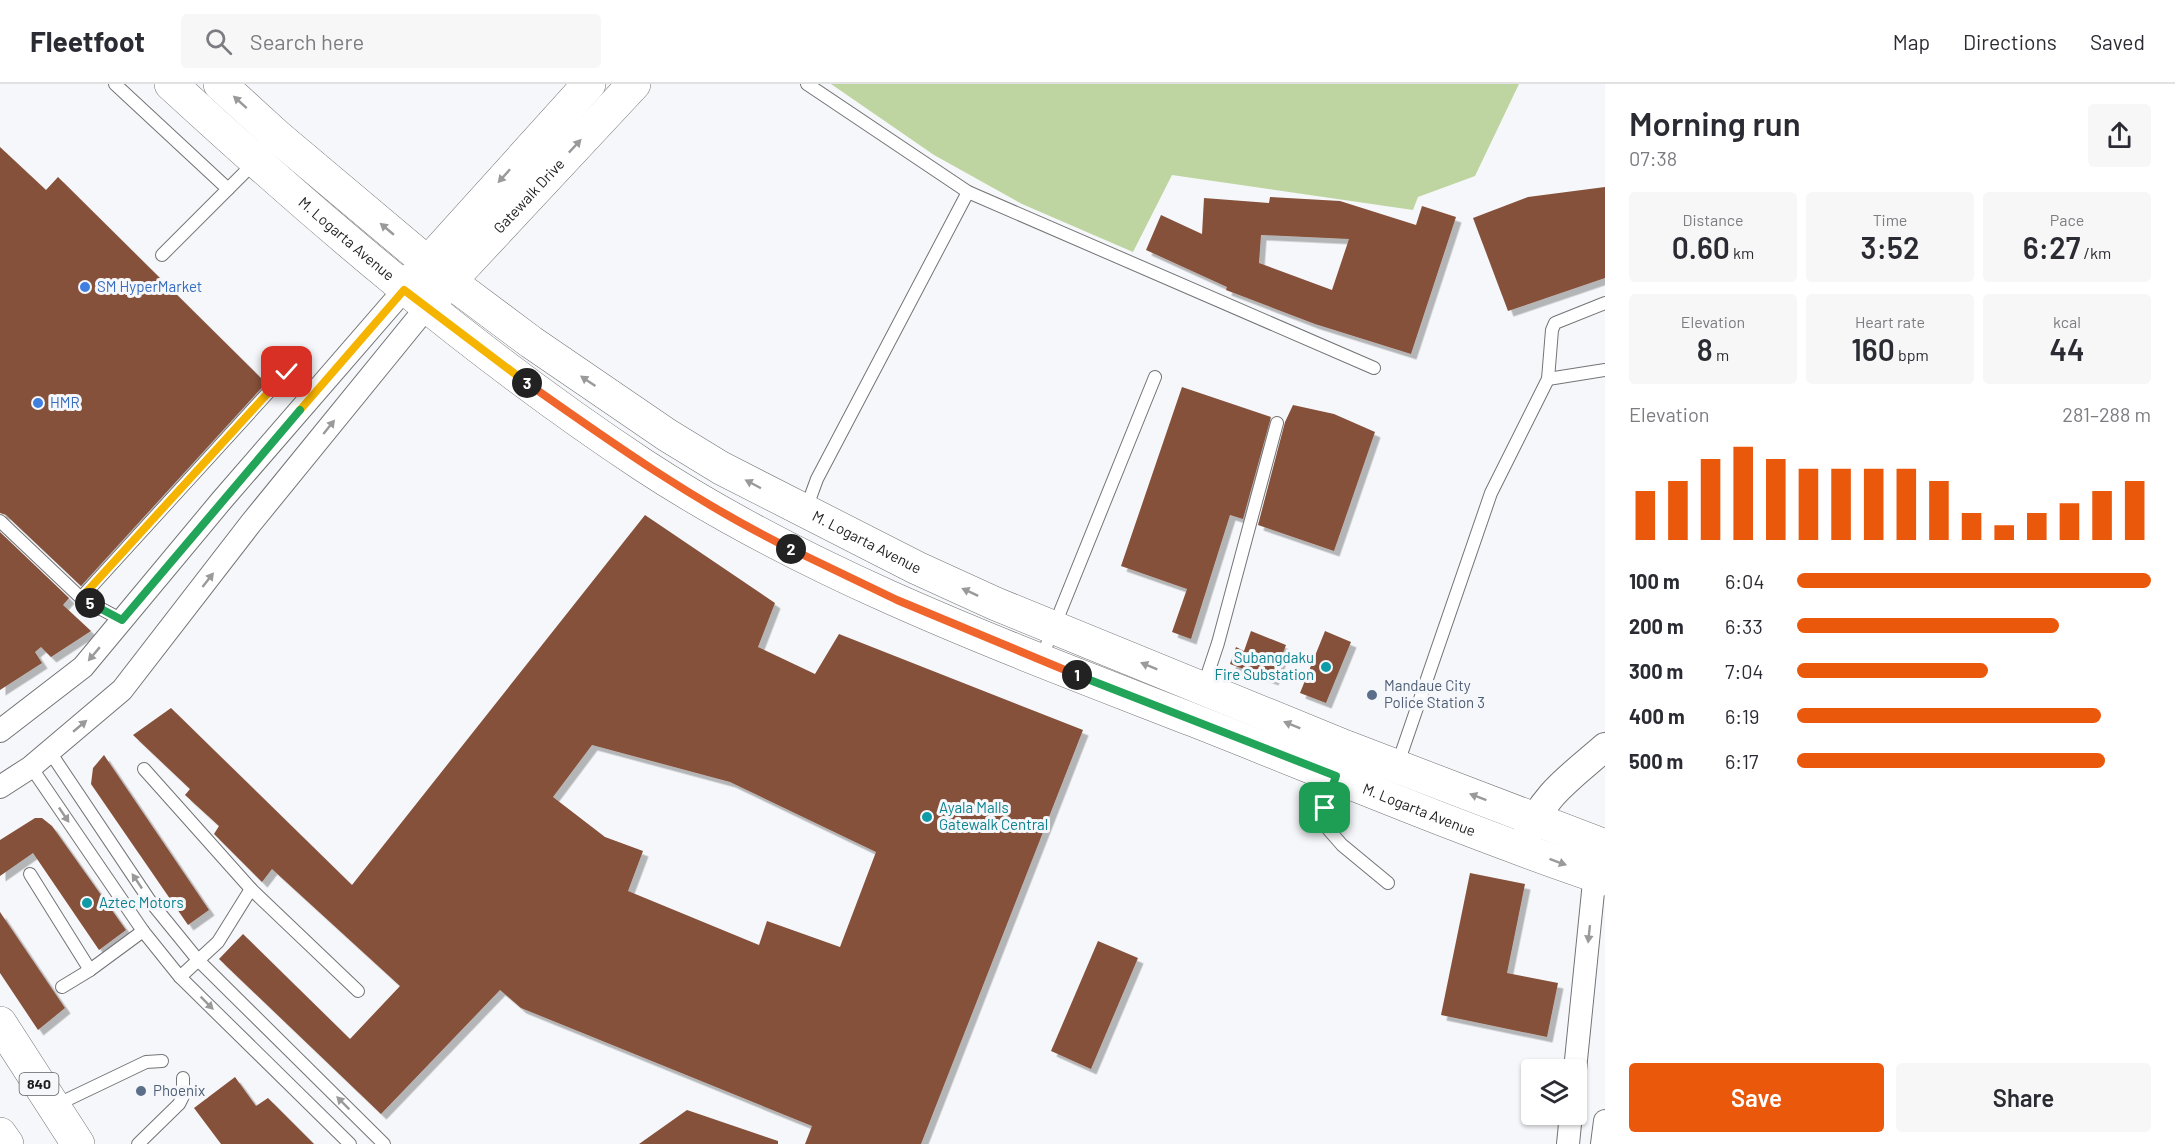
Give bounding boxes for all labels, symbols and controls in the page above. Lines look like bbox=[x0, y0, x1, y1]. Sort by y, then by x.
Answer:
search box bbox=[181, 14, 601, 68]
text: Fleetfoot bbox=[30, 24, 145, 58]
icon: search bbox=[202, 25, 235, 58]
text: Search here bbox=[250, 28, 364, 54]
text: Map bbox=[1893, 29, 1930, 54]
text: Directions bbox=[1963, 29, 2057, 54]
text: Saved bbox=[2090, 29, 2145, 54]
one-way arrow bbox=[232, 95, 247, 109]
text: Morning run bbox=[1629, 103, 1801, 143]
button: share bbox=[2088, 104, 2151, 167]
one-way arrow bbox=[568, 139, 582, 154]
text: 07:38 bbox=[1629, 146, 1677, 170]
street label: Gatewalk Drive bbox=[489, 154, 568, 237]
one-way arrow bbox=[498, 168, 511, 183]
street label: M. Logarta Avenue bbox=[295, 193, 398, 284]
text: Distance bbox=[1683, 210, 1743, 229]
text: Time bbox=[1873, 210, 1907, 229]
text: Pace bbox=[2050, 210, 2084, 229]
one-way arrow bbox=[379, 223, 395, 236]
text: 0.60 bbox=[1672, 229, 1730, 265]
text: 3:52 bbox=[1860, 229, 1920, 265]
text: 6:27 bbox=[2023, 229, 2080, 265]
text: km bbox=[1730, 243, 1754, 262]
text: /km bbox=[2080, 243, 2111, 262]
place label: SM HyperMarket bbox=[97, 277, 202, 295]
marker: SM HyperMarket bbox=[78, 280, 92, 294]
text: Elevation bbox=[1681, 312, 1745, 331]
text: Heart rate bbox=[1855, 312, 1925, 331]
text: kcal bbox=[2053, 312, 2081, 331]
text: 8 bbox=[1697, 331, 1713, 367]
text: 160 bbox=[1851, 331, 1895, 367]
text: 44 bbox=[2049, 331, 2085, 367]
text: m bbox=[1713, 345, 1729, 364]
text: bpm bbox=[1895, 345, 1929, 364]
pin bbox=[261, 346, 312, 397]
icon: check bbox=[270, 355, 303, 388]
pin: 3 bbox=[512, 368, 542, 398]
text: 3 bbox=[523, 373, 531, 392]
one-way arrow bbox=[581, 375, 597, 387]
place label: HMR bbox=[50, 393, 80, 411]
marker: HMR bbox=[31, 396, 45, 410]
text: Elevation bbox=[1629, 402, 1710, 426]
text: 281–288 m bbox=[2062, 402, 2151, 426]
one-way arrow bbox=[322, 420, 335, 435]
one-way arrow bbox=[745, 480, 762, 489]
street label: M. Logarta Avenue bbox=[810, 506, 925, 577]
pin: 2 bbox=[776, 534, 806, 564]
text: 2 bbox=[787, 539, 795, 558]
text: 100 m bbox=[1629, 569, 1680, 593]
text: 6:04 bbox=[1725, 569, 1764, 593]
one-way arrow bbox=[201, 572, 214, 588]
pin: 5 bbox=[75, 588, 105, 618]
one-way arrow bbox=[962, 588, 979, 597]
text: 5 bbox=[86, 593, 94, 612]
text: 200 m bbox=[1629, 614, 1684, 638]
text: 6:33 bbox=[1725, 614, 1763, 638]
one-way arrow bbox=[87, 646, 100, 662]
place label: Subangdaku Fire Substation bbox=[1214, 648, 1314, 683]
text: 300 m bbox=[1629, 659, 1683, 683]
text: 7:04 bbox=[1725, 659, 1764, 683]
pin: 1 bbox=[1062, 660, 1092, 690]
marker: Subangdaku Fire Substation bbox=[1319, 660, 1333, 674]
one-way arrow bbox=[1139, 661, 1157, 671]
text: 1 bbox=[1074, 665, 1080, 684]
place label: Mandaue City Police Station 3 bbox=[1384, 676, 1485, 711]
marker: Mandaue City Police Station 3 bbox=[1365, 688, 1379, 702]
text: 400 m bbox=[1629, 704, 1685, 728]
text: 6:19 bbox=[1725, 704, 1760, 728]
one-way arrow bbox=[1283, 719, 1301, 729]
one-way arrow bbox=[72, 720, 87, 733]
text: 500 m bbox=[1629, 749, 1683, 773]
text: 6:17 bbox=[1725, 749, 1759, 773]
street label: M. Logarta Avenue bbox=[1360, 779, 1478, 839]
pin bbox=[1299, 782, 1350, 833]
icon: arrive bbox=[1308, 791, 1341, 824]
one-way arrow bbox=[1469, 792, 1487, 802]
place label: Ayala Malls Gatewalk Central bbox=[939, 798, 1048, 833]
one-way arrow bbox=[58, 807, 69, 823]
marker: Ayala Malls Gatewalk Central bbox=[920, 810, 934, 824]
one-way arrow bbox=[1549, 858, 1567, 867]
one-way arrow bbox=[131, 873, 143, 889]
place label: Aztec Motors bbox=[99, 893, 184, 911]
marker: Aztec Motors bbox=[80, 896, 94, 910]
one-way arrow bbox=[1584, 924, 1594, 943]
one-way arrow bbox=[200, 996, 214, 1010]
map controls bbox=[1521, 1059, 1587, 1125]
button: layers bbox=[1521, 1059, 1587, 1125]
button: Save bbox=[1629, 1063, 1884, 1132]
button: Share bbox=[1896, 1063, 2151, 1132]
road number: 840 bbox=[20, 1073, 58, 1095]
place label: Phoenix bbox=[153, 1081, 205, 1099]
marker: Phoenix bbox=[134, 1084, 148, 1098]
one-way arrow bbox=[336, 1096, 350, 1110]

